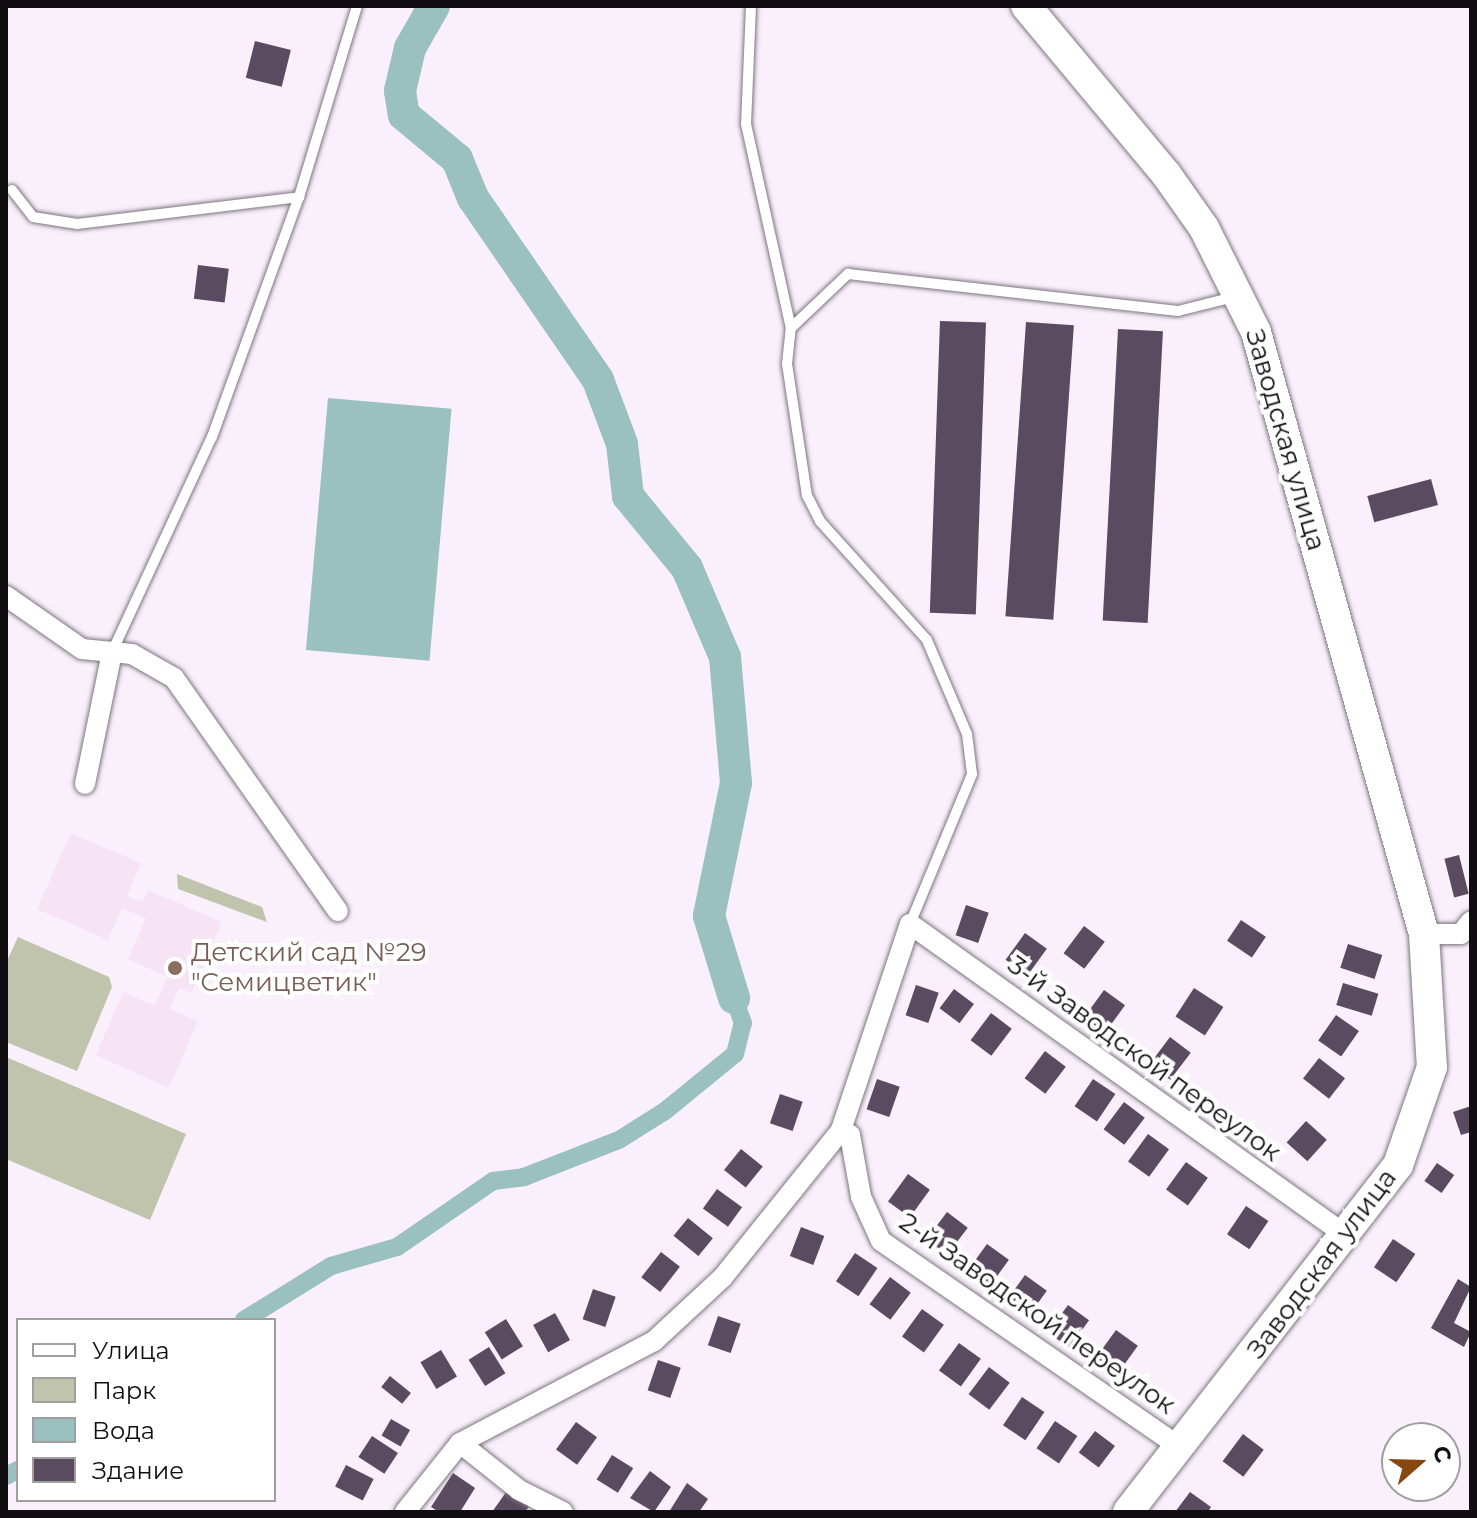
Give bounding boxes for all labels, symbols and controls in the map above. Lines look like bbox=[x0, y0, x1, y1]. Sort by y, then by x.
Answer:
street label: Заводская улица bbox=[1238, 326, 1332, 554]
place label: Детский сад №29 "Семицветик" bbox=[191, 937, 427, 998]
street label: 3-й Заводской переулок bbox=[1002, 950, 1286, 1168]
marker: Детский сад №29 "Семицветик" bbox=[166, 959, 184, 977]
street label: Заводская улица bbox=[1241, 1163, 1403, 1365]
street label: 2-й Заводской переулок bbox=[893, 1207, 1181, 1421]
legend bbox=[16, 1318, 276, 1502]
text: Улица bbox=[92, 1336, 170, 1365]
text: Парк bbox=[92, 1376, 156, 1405]
text: Вода bbox=[92, 1416, 155, 1445]
north arrow bbox=[1381, 1422, 1461, 1502]
text: С bbox=[1427, 1442, 1458, 1466]
text: Здание bbox=[92, 1456, 184, 1485]

